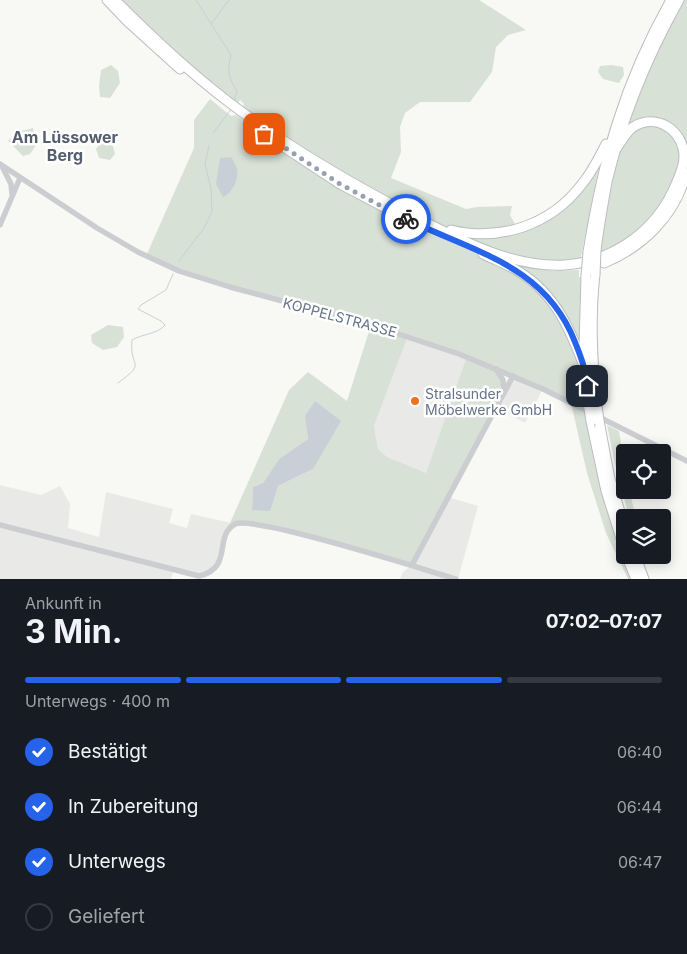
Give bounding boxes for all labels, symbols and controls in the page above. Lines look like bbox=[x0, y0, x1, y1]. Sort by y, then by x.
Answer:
pin bbox=[243, 113, 285, 155]
icon: bag bbox=[250, 120, 278, 148]
district label: Am Lüssower Berg bbox=[12, 127, 119, 165]
courier bbox=[381, 194, 431, 244]
icon: bike bbox=[392, 205, 420, 233]
street label: KOPPELSTRASSE bbox=[281, 294, 399, 340]
pin bbox=[566, 365, 608, 407]
icon: home bbox=[573, 372, 601, 400]
place label: Stralsunder Möbelwerke GmbH bbox=[425, 385, 552, 418]
marker: Stralsunder Möbelwerke GmbH bbox=[409, 395, 421, 407]
map controls bbox=[616, 444, 671, 564]
button: locate bbox=[616, 444, 671, 499]
button: layers bbox=[616, 509, 671, 564]
text: Ankunft in bbox=[25, 593, 102, 613]
text: 07:02–07:07 bbox=[546, 610, 662, 633]
text: 3 Min. bbox=[25, 612, 122, 651]
text: Unterwegs · 400 m bbox=[25, 691, 170, 711]
icon: check bbox=[25, 738, 53, 766]
text: Bestätigt bbox=[68, 740, 147, 763]
text: 06:40 bbox=[617, 742, 662, 762]
icon: check bbox=[25, 793, 53, 821]
text: In Zubereitung bbox=[68, 795, 198, 818]
text: 06:44 bbox=[617, 797, 662, 817]
icon: check bbox=[25, 848, 53, 876]
text: Unterwegs bbox=[68, 850, 166, 873]
text: 06:47 bbox=[618, 852, 662, 872]
text: Geliefert bbox=[68, 905, 145, 928]

